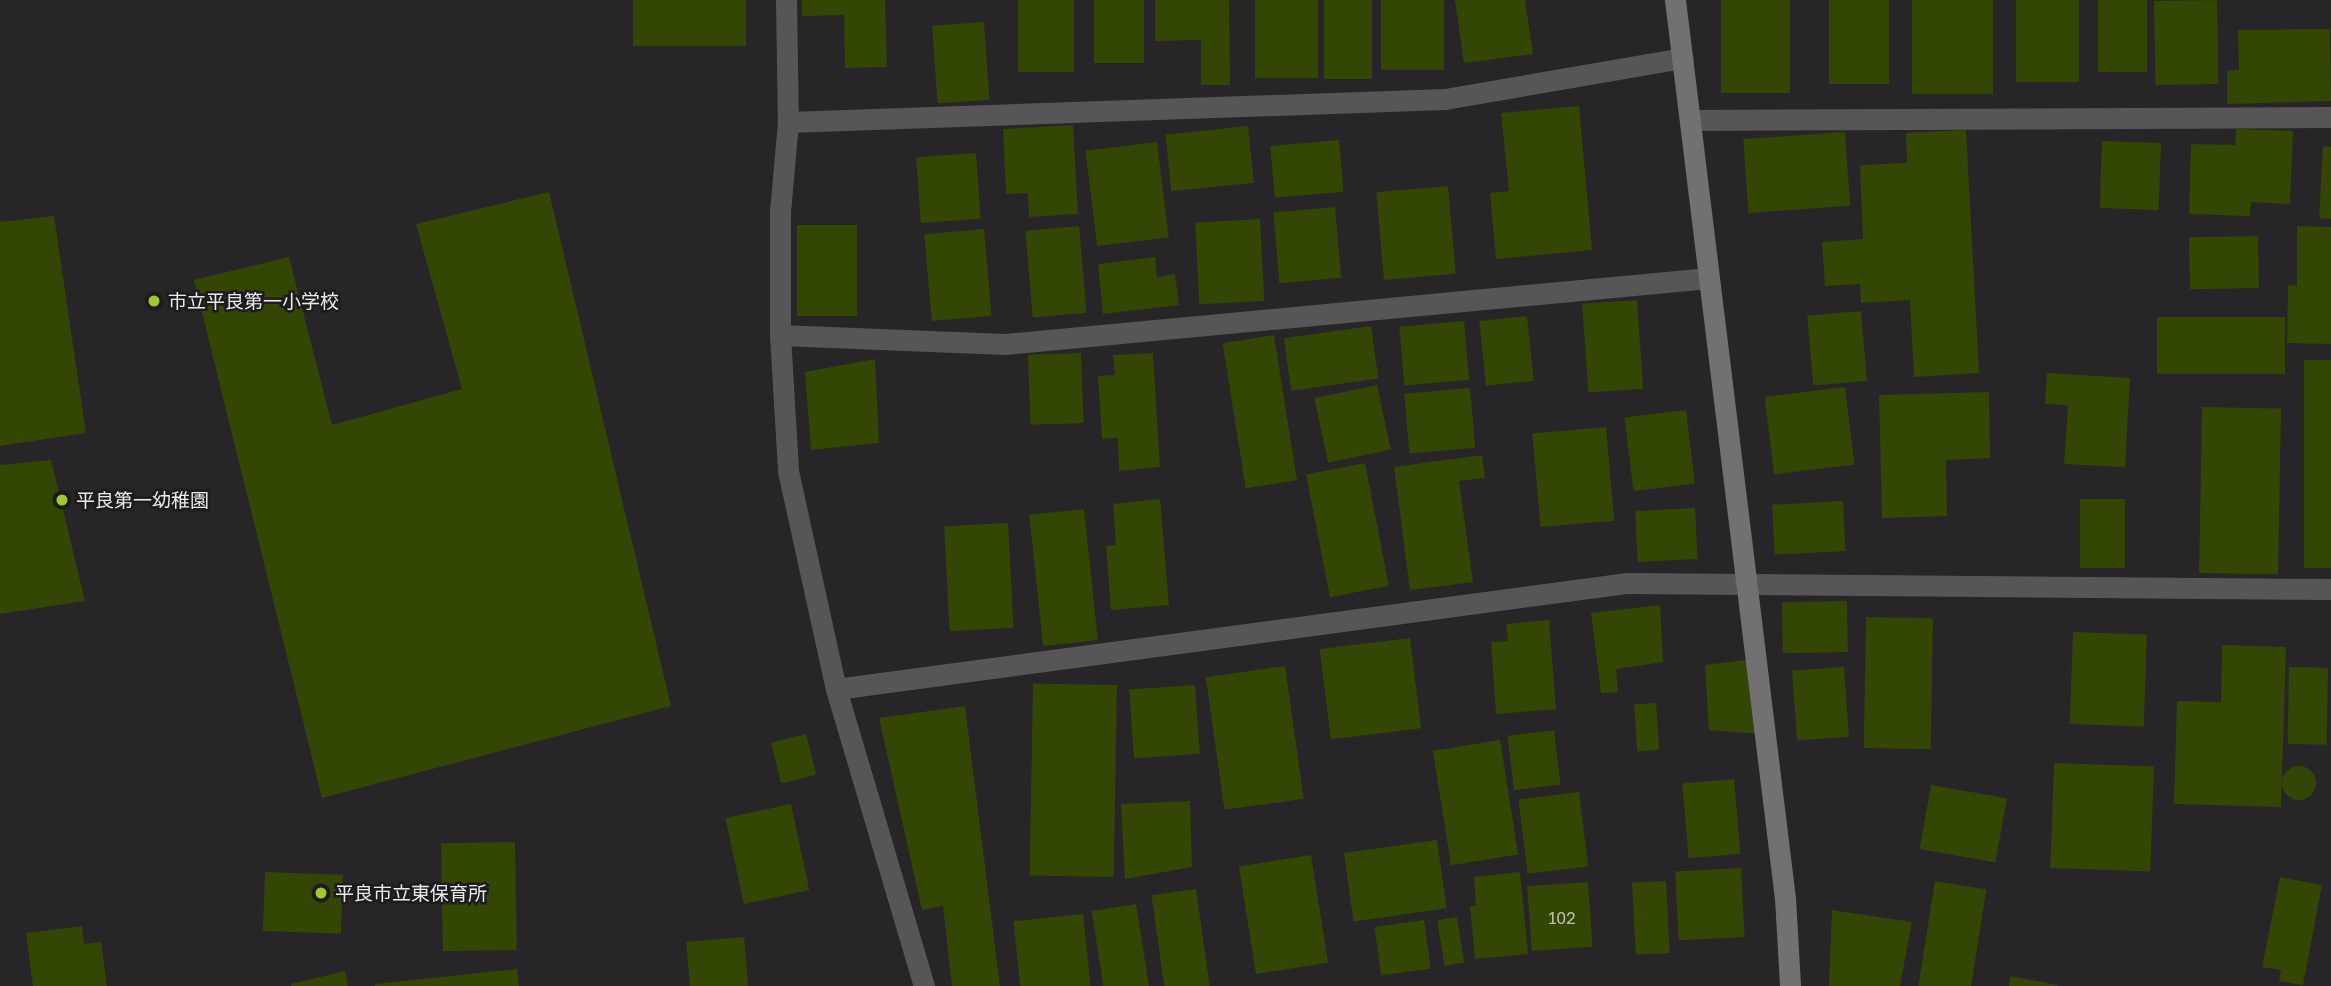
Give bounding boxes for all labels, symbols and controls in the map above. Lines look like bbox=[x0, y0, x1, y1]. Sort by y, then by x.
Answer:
place label: 市立平良第一小学校 bbox=[168, 290, 339, 312]
marker: 市立平良第一小学校 bbox=[146, 293, 162, 309]
place label: 平良第一幼稚園 bbox=[76, 489, 209, 511]
marker: 平良第一幼稚園 bbox=[54, 492, 70, 508]
place label: 平良市立東保育所 bbox=[335, 882, 487, 904]
marker: 平良市立東保育所 bbox=[313, 885, 329, 901]
house number: 102 bbox=[1549, 908, 1575, 928]

